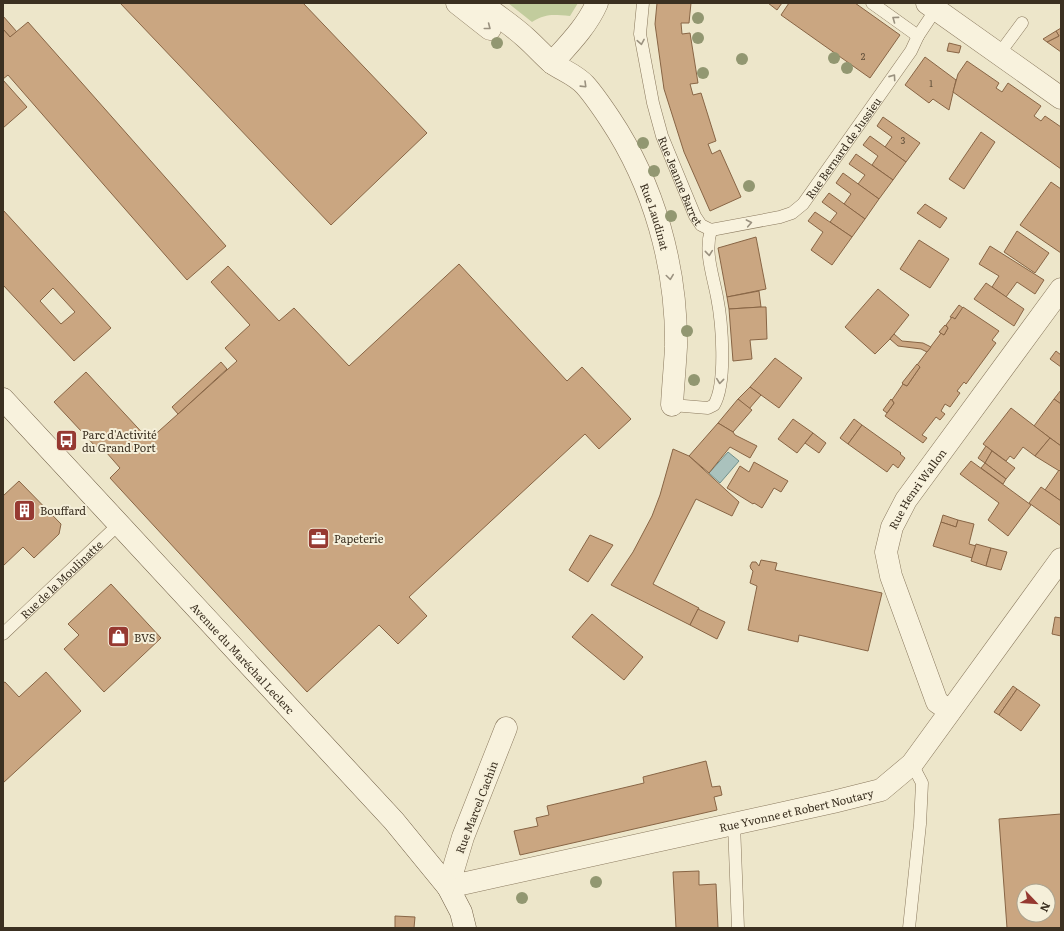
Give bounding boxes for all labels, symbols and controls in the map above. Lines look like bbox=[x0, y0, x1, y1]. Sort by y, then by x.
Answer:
one-way arrow bbox=[892, 16, 899, 24]
one-way arrow bbox=[484, 22, 491, 29]
one-way arrow bbox=[637, 39, 645, 45]
house number: 2 bbox=[861, 49, 866, 63]
one-way arrow bbox=[888, 74, 895, 81]
house number: 1 bbox=[929, 76, 933, 90]
one-way arrow bbox=[579, 80, 587, 88]
street label: Rue Bernard de Jussieu bbox=[801, 94, 884, 202]
house number: 3 bbox=[901, 133, 906, 147]
street label: Rue Jeanne Barret bbox=[655, 134, 707, 229]
street label: Rue Laudinat bbox=[637, 180, 674, 252]
one-way arrow bbox=[746, 219, 752, 228]
one-way arrow bbox=[704, 250, 713, 256]
one-way arrow bbox=[665, 274, 674, 280]
one-way arrow bbox=[716, 378, 725, 384]
place label: Parc d'Activité du Grand Port bbox=[82, 426, 157, 455]
bus stop icon: Parc d'Activité du Grand Port bbox=[54, 427, 80, 453]
street label: Rue Henri Wallon bbox=[884, 445, 949, 532]
building icon: Bouffard bbox=[12, 497, 38, 523]
place label: Bouffard bbox=[40, 502, 86, 518]
office icon: Papeterie bbox=[306, 525, 332, 551]
place label: Papeterie bbox=[334, 530, 384, 546]
street label: Rue de la Moulinatte bbox=[16, 536, 106, 622]
street label: Avenue du Maréchal Leclerc bbox=[187, 599, 299, 718]
shop icon: BVS bbox=[106, 624, 132, 650]
place label: BVS bbox=[134, 629, 155, 645]
street label: Rue Marcel Cachin bbox=[451, 758, 501, 856]
street label: Rue Yvonne et Robert Noutary bbox=[717, 784, 876, 835]
north arrow bbox=[1016, 883, 1056, 923]
text: N bbox=[1037, 900, 1055, 915]

